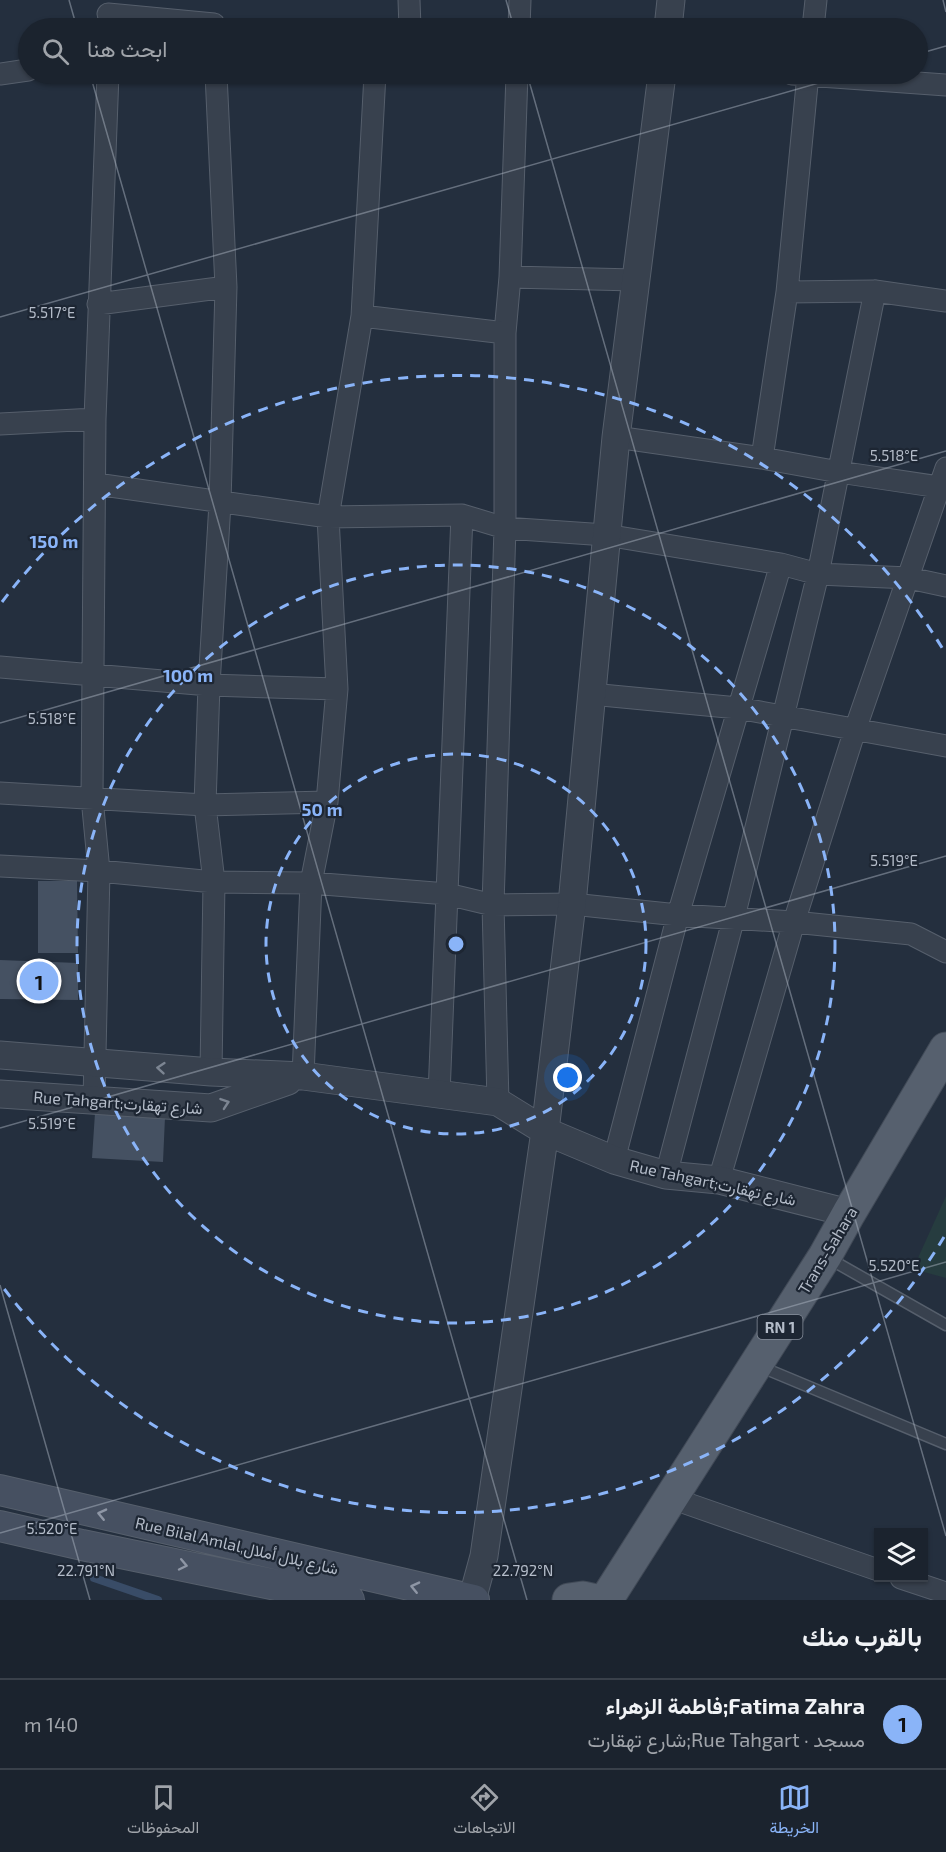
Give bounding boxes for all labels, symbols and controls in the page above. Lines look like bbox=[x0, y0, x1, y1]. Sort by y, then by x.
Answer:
search box bbox=[18, 18, 928, 84]
icon: search bbox=[39, 35, 72, 68]
text: ابحث هنا bbox=[87, 35, 167, 61]
text: 5.517°E bbox=[28, 303, 76, 321]
text: 5.518°E bbox=[870, 446, 918, 464]
text: 150 m bbox=[30, 530, 78, 552]
text: 100 m bbox=[163, 664, 213, 686]
text: 5.518°E bbox=[28, 709, 76, 727]
text: 50 m bbox=[301, 798, 343, 820]
text: 5.519°E bbox=[870, 851, 918, 869]
centre of rings bbox=[446, 934, 466, 954]
pin: 1 bbox=[20, 958, 58, 1004]
one-way arrow bbox=[156, 1062, 165, 1075]
your location bbox=[553, 1063, 582, 1092]
street label: Rue Tahgart;شارع تهقارت bbox=[33, 1087, 203, 1120]
one-way arrow bbox=[219, 1097, 230, 1110]
text: 5.519°E bbox=[28, 1114, 76, 1132]
street label: Rue Tahgart;شارع تهقارت bbox=[627, 1155, 798, 1212]
street label: Trans-Sahara bbox=[793, 1203, 861, 1297]
text: 5.520°E bbox=[869, 1256, 919, 1274]
road number: RN 1 bbox=[758, 1315, 802, 1339]
one-way arrow bbox=[97, 1508, 107, 1521]
street label: Rue Bilal Amlal,شارع بلال أملال bbox=[133, 1512, 341, 1581]
text: 5.520°E bbox=[27, 1519, 77, 1537]
map controls bbox=[874, 1528, 928, 1582]
button: layers bbox=[874, 1528, 928, 1582]
one-way arrow bbox=[177, 1557, 187, 1570]
text: 22.791°N bbox=[57, 1561, 115, 1579]
text: 22.792°N bbox=[493, 1561, 553, 1579]
one-way arrow bbox=[410, 1581, 420, 1594]
text: بالقرب منك bbox=[802, 1620, 922, 1651]
text: Fatima Zahra;فاطمة الزهراء bbox=[606, 1692, 865, 1718]
text: 140 m bbox=[24, 1712, 78, 1736]
text: 1 bbox=[898, 1712, 907, 1736]
text: مسجد · Rue Tahgart;شارع تهقارت bbox=[588, 1727, 865, 1751]
tab: المحفوظات bbox=[127, 1781, 199, 1842]
tab: الاتجاهات bbox=[453, 1781, 515, 1842]
tab: الخريطة bbox=[769, 1781, 819, 1842]

